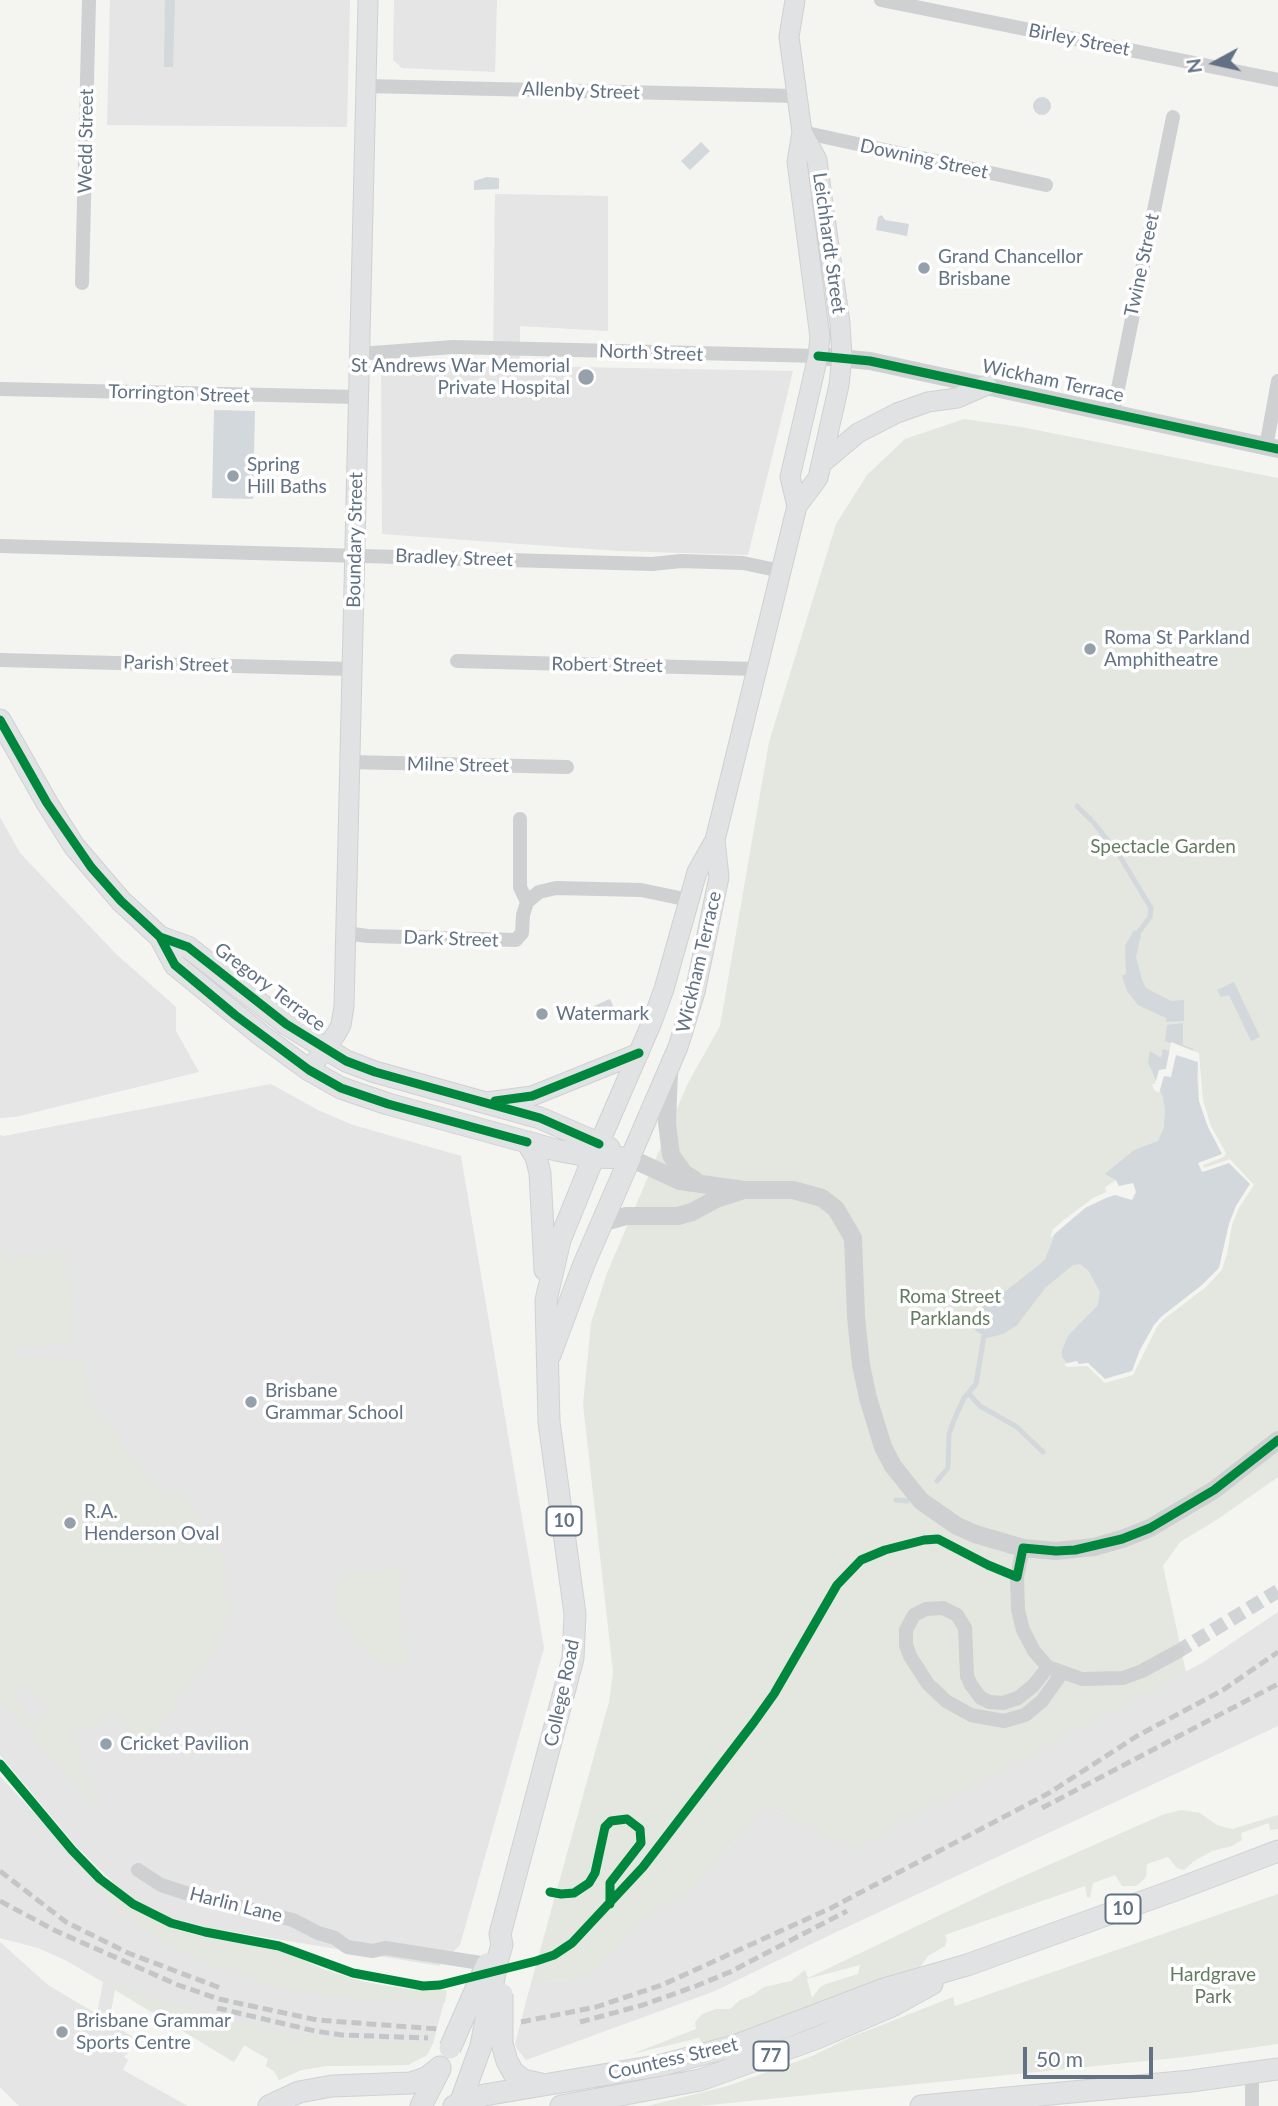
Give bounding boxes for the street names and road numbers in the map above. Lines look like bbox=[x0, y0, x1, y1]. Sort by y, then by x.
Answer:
street label: Birley Street bbox=[1027, 19, 1131, 61]
street label: Allenby Street bbox=[522, 78, 640, 104]
street label: Wedd Street bbox=[74, 88, 98, 194]
street label: Downing Street bbox=[858, 134, 990, 184]
street label: Leichhardt Street bbox=[808, 171, 850, 315]
street label: Twine Street bbox=[1120, 211, 1164, 319]
street label: North Street bbox=[599, 340, 703, 366]
street label: Wickham Terrace bbox=[980, 355, 1126, 407]
street label: Torrington Street bbox=[108, 380, 250, 408]
street label: Boundary Street bbox=[342, 472, 368, 608]
street label: Bradley Street bbox=[395, 545, 513, 571]
street label: Parish Street bbox=[123, 651, 229, 677]
street label: Robert Street bbox=[551, 653, 663, 677]
street label: Milne Street bbox=[407, 753, 509, 777]
street label: Wickham Terrace bbox=[672, 889, 726, 1035]
street label: Dark Street bbox=[403, 926, 499, 952]
street label: Gregory Terrace bbox=[210, 938, 330, 1036]
road number: 10 bbox=[546, 1506, 582, 1536]
street label: College Road bbox=[540, 1637, 584, 1749]
street label: Harlin Lane bbox=[187, 1882, 285, 1928]
road number: 10 bbox=[1106, 1895, 1140, 1924]
street label: Countess Street bbox=[606, 2033, 740, 2085]
road number: 77 bbox=[754, 2042, 788, 2070]

